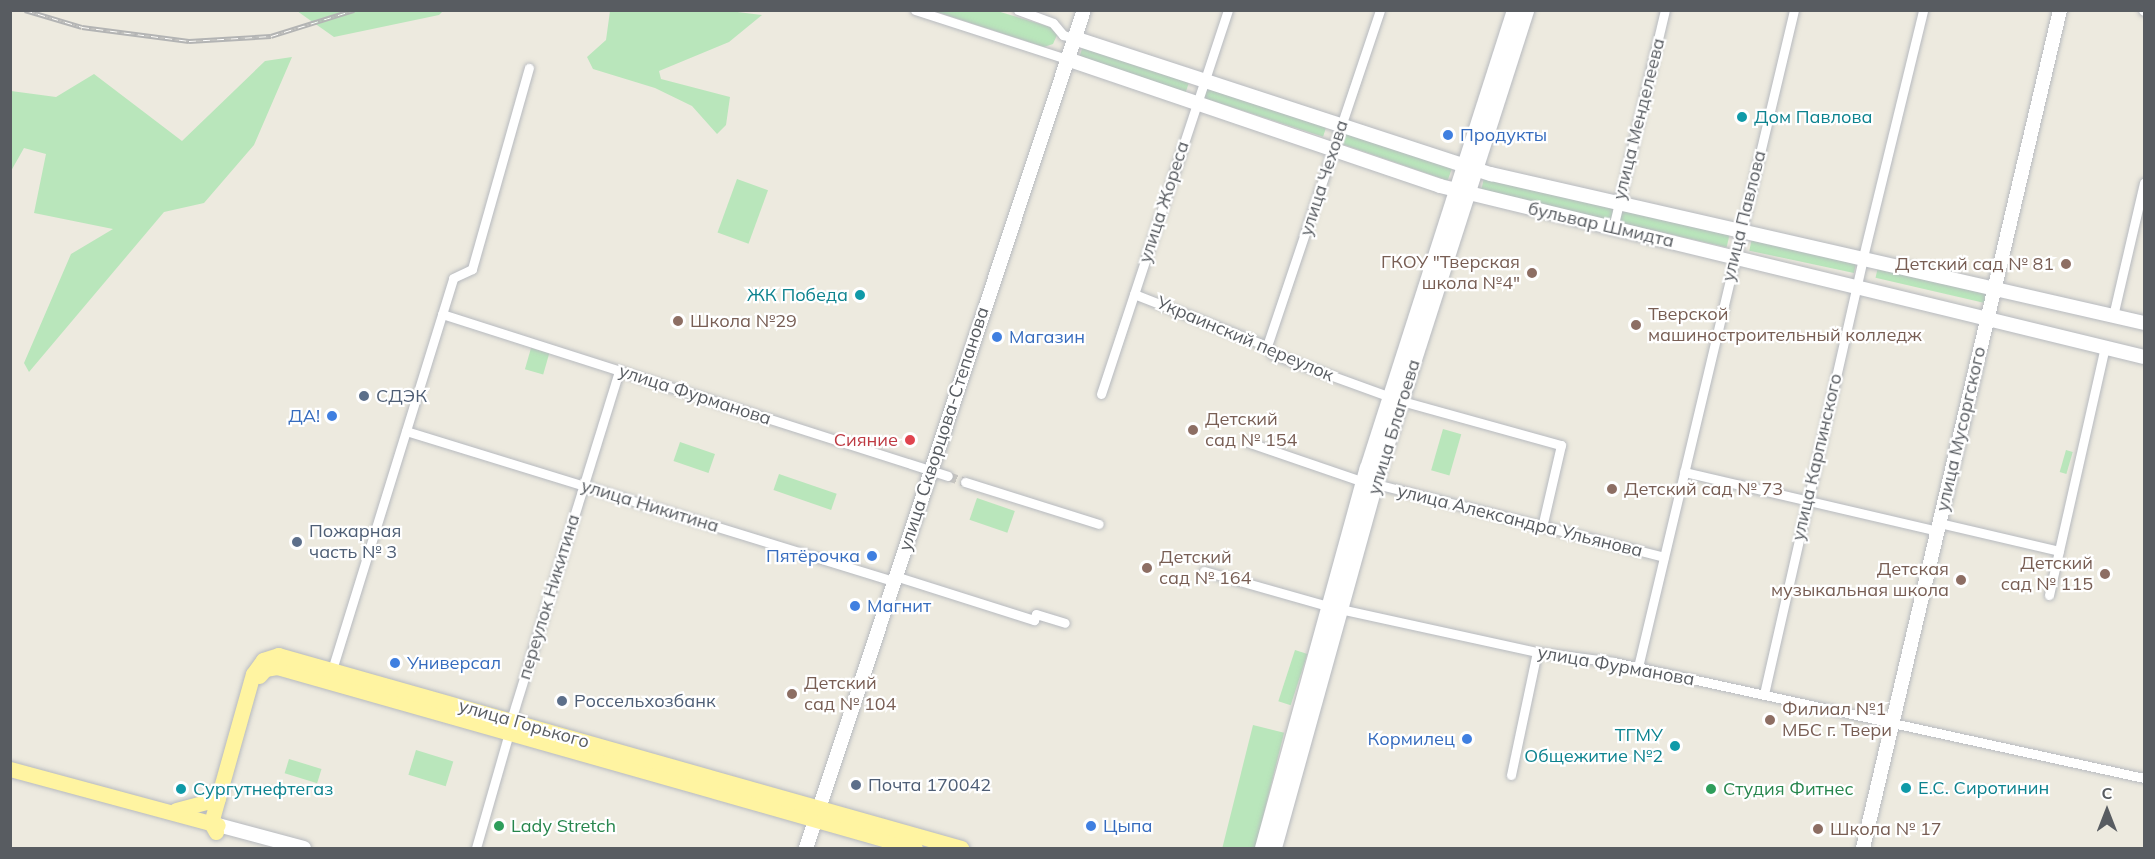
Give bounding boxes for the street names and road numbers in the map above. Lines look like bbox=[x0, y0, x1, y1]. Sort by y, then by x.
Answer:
street label: улица Менделеева bbox=[1608, 36, 1670, 202]
street label: улица Чехова bbox=[1295, 117, 1353, 239]
street label: улица Жореса bbox=[1134, 139, 1194, 265]
street label: улица Павлова bbox=[1717, 148, 1771, 284]
street label: бульвар Шмидта bbox=[1526, 198, 1676, 252]
street label: Украинский переулок bbox=[1153, 292, 1337, 386]
street label: улица Скворцова-Степанова bbox=[894, 304, 994, 554]
street label: улица Мусоргского bbox=[1932, 345, 1990, 513]
street label: улица Благоева bbox=[1363, 357, 1425, 497]
street label: улица Фурманова bbox=[616, 360, 774, 430]
street label: улица Карпинского bbox=[1787, 371, 1847, 543]
street label: улица Никитина bbox=[579, 475, 721, 537]
street label: улица Александра Ульянова bbox=[1395, 480, 1645, 562]
street label: переулок Никитина bbox=[514, 512, 584, 682]
street label: улица Фурманова bbox=[1536, 642, 1696, 690]
street label: улица Горького bbox=[456, 695, 592, 753]

